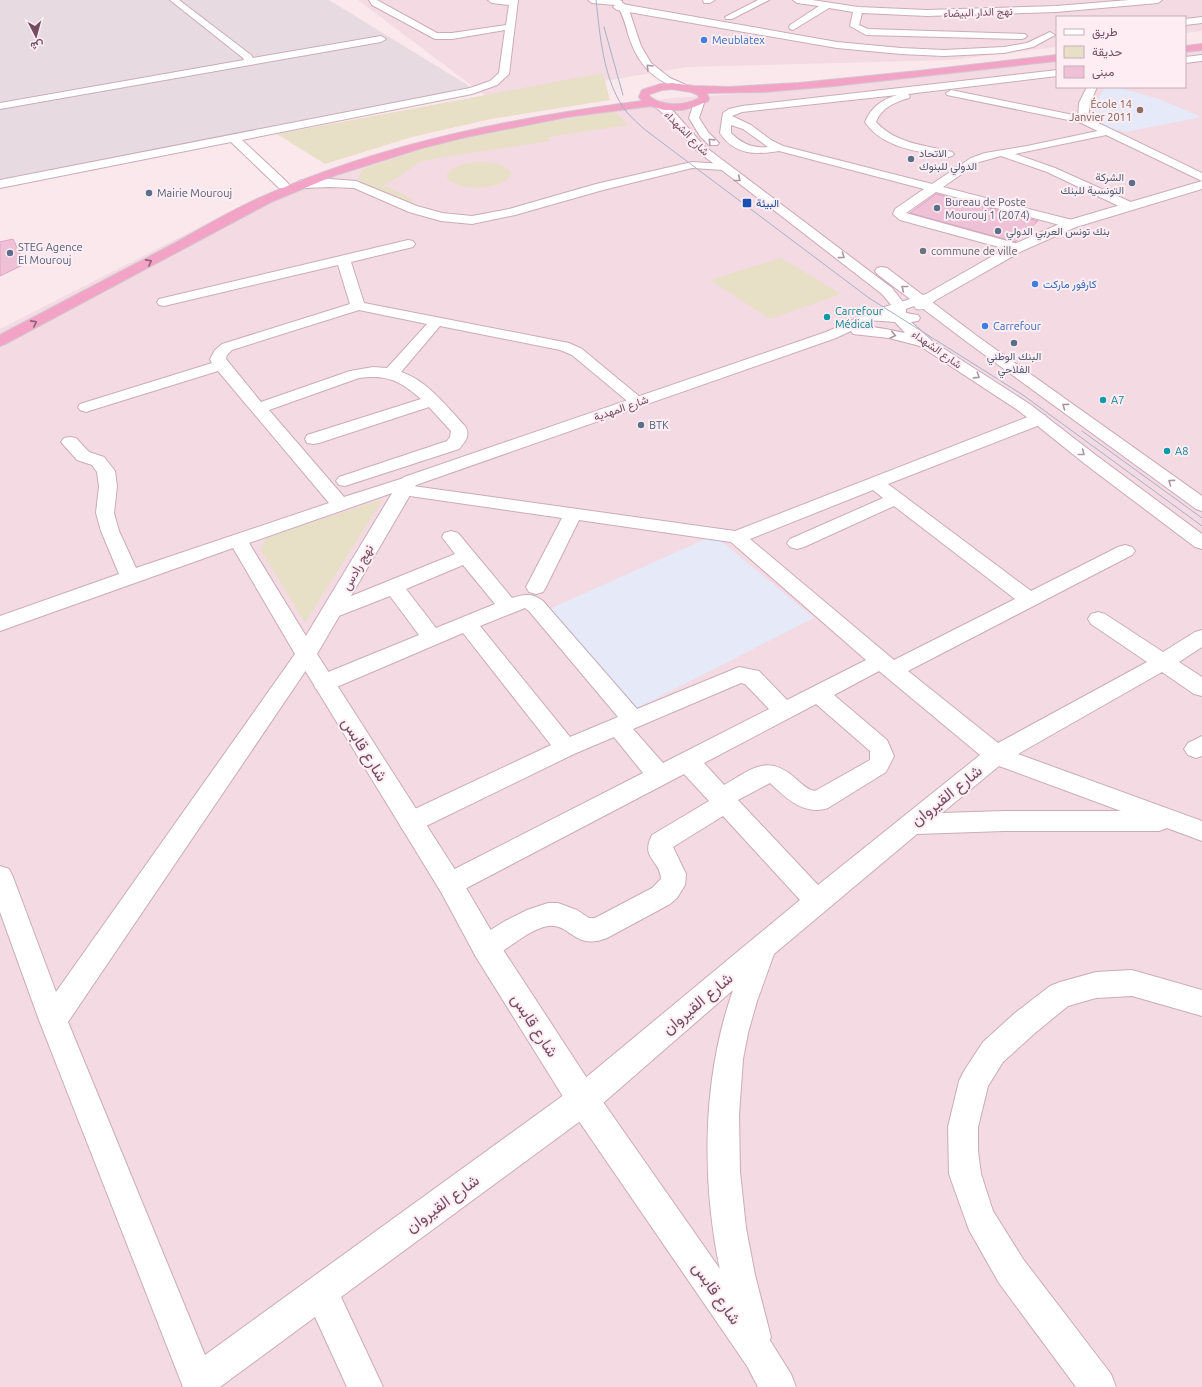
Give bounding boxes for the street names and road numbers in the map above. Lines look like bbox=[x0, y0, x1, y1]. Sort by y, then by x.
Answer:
street label: نهج الدار البيضاء bbox=[943, 5, 1013, 21]
street label: شارع الشهداء bbox=[661, 108, 712, 159]
street label: شارع الشهداء bbox=[909, 327, 964, 372]
street label: شارع المهدية bbox=[592, 393, 651, 425]
street label: نهج رادس bbox=[338, 541, 378, 594]
street label: شارع قابس bbox=[336, 714, 392, 786]
street label: شارع القيروان bbox=[907, 761, 987, 831]
street label: شارع القيروان bbox=[658, 968, 738, 1040]
street label: شارع قابس bbox=[505, 990, 562, 1062]
street label: شارع القيروان bbox=[402, 1170, 484, 1238]
street label: شارع قابس bbox=[687, 1258, 745, 1329]

